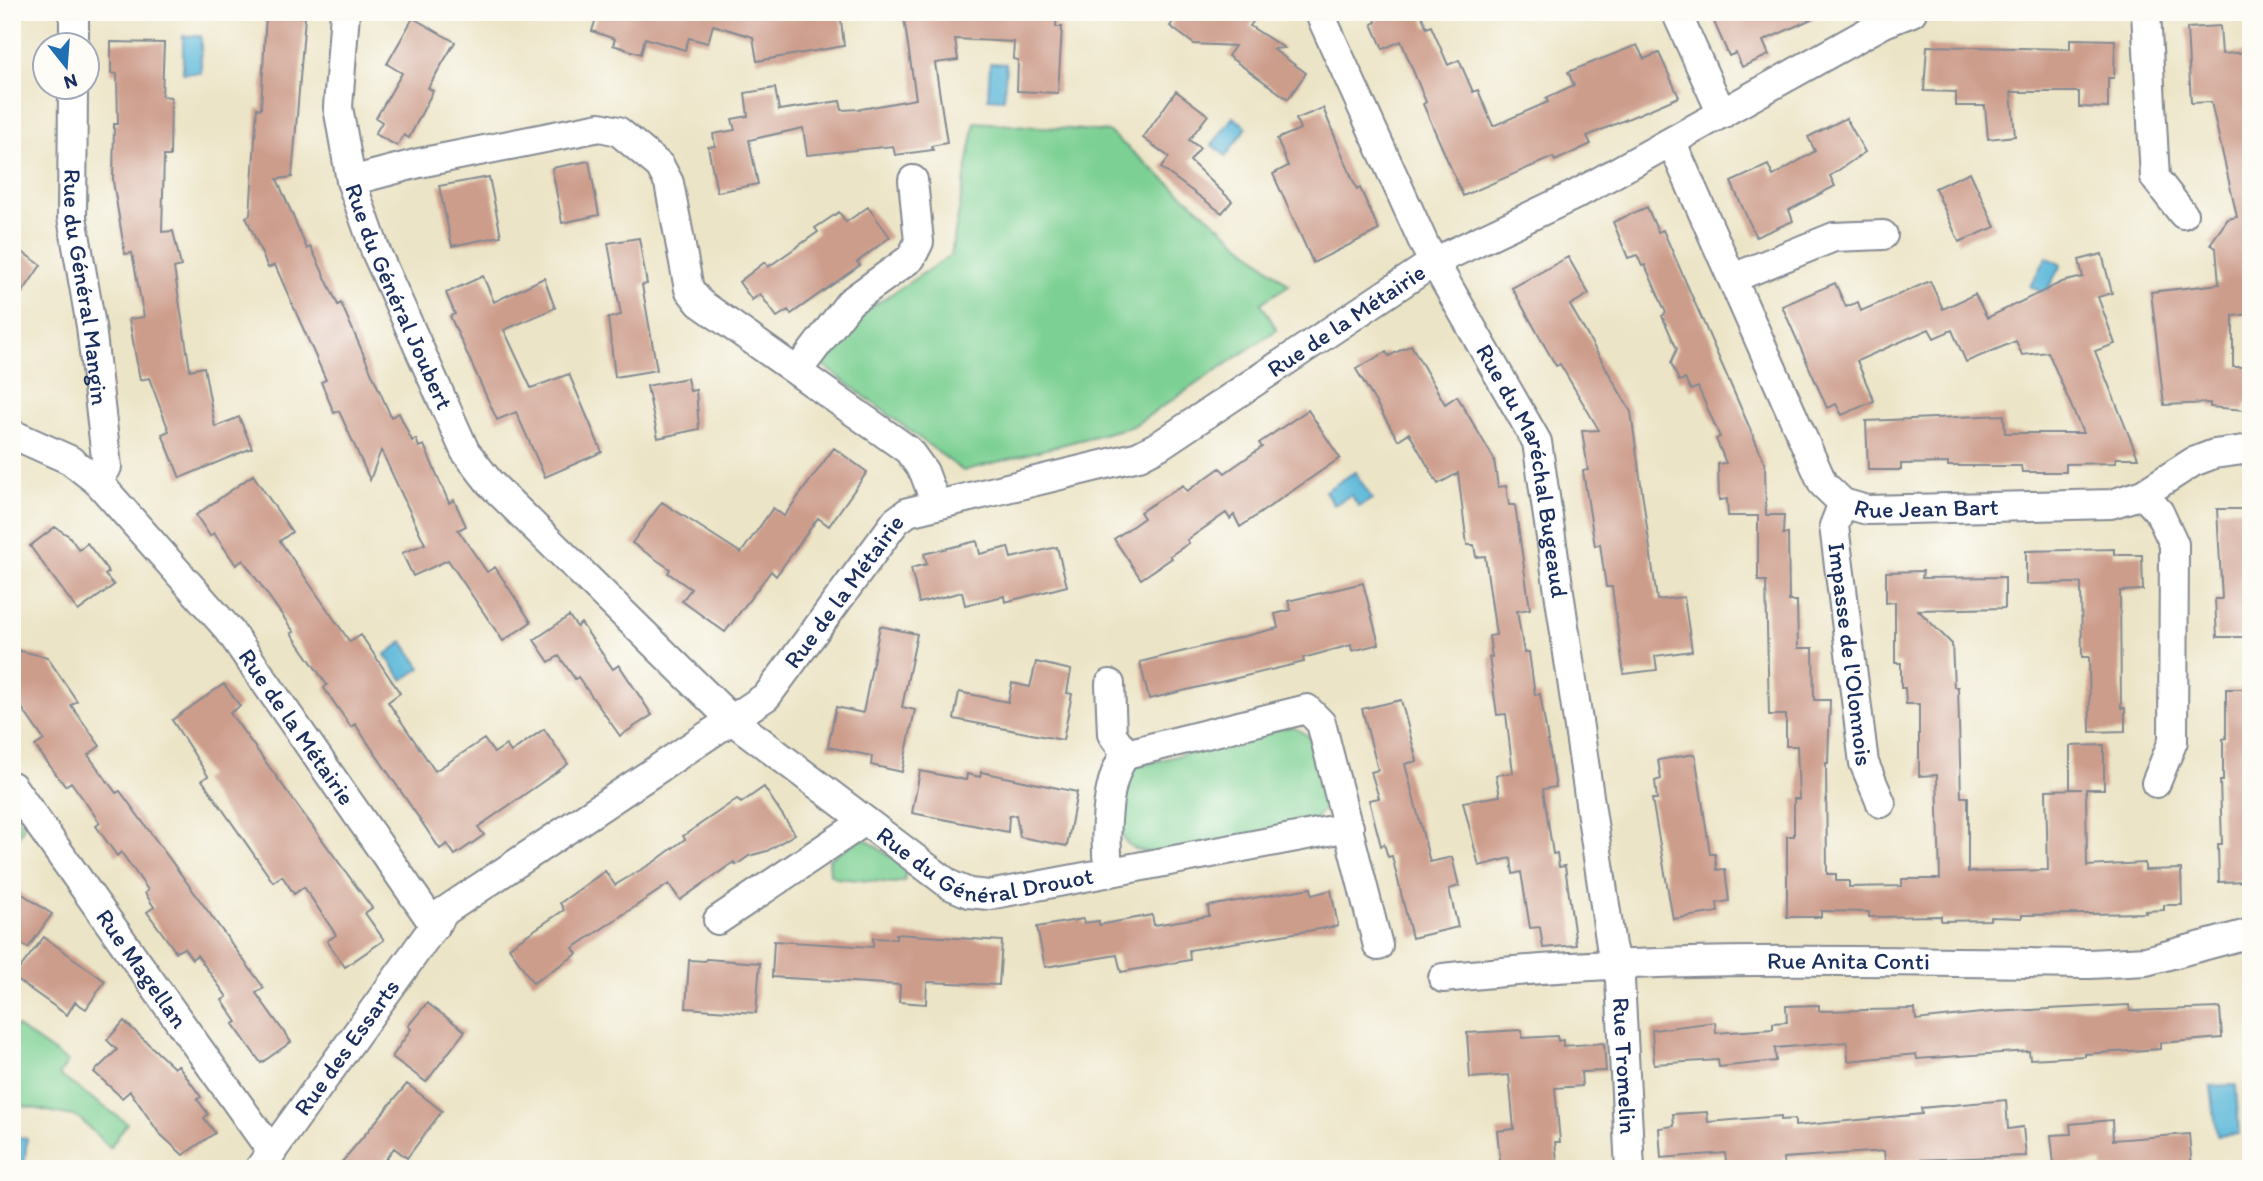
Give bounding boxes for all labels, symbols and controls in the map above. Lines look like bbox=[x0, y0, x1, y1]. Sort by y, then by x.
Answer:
north arrow bbox=[32, 32, 102, 102]
text: N bbox=[61, 69, 80, 95]
street label: Rue du Général Mangin bbox=[58, 169, 115, 407]
street label: Rue du Général Joubert bbox=[339, 179, 460, 414]
street label: Rue de la Métairie bbox=[1261, 257, 1430, 383]
street label: Rue du Maréchal Bugeaud bbox=[1470, 339, 1575, 600]
street label: Rue Jean Bart bbox=[1851, 492, 1999, 524]
street label: Rue de la Métairie bbox=[777, 509, 910, 674]
street label: Impasse de l'Olonnois bbox=[1822, 541, 1879, 768]
street label: Rue de la Métairie bbox=[232, 643, 361, 810]
street label: Rue du Général Drouot bbox=[871, 820, 1096, 909]
street label: Rue Magellan bbox=[90, 903, 195, 1034]
street label: Rue Anita Conti bbox=[1767, 946, 1930, 976]
street label: Rue des Essarts bbox=[287, 973, 405, 1121]
street label: Rue Tromelin bbox=[1607, 996, 1643, 1135]

